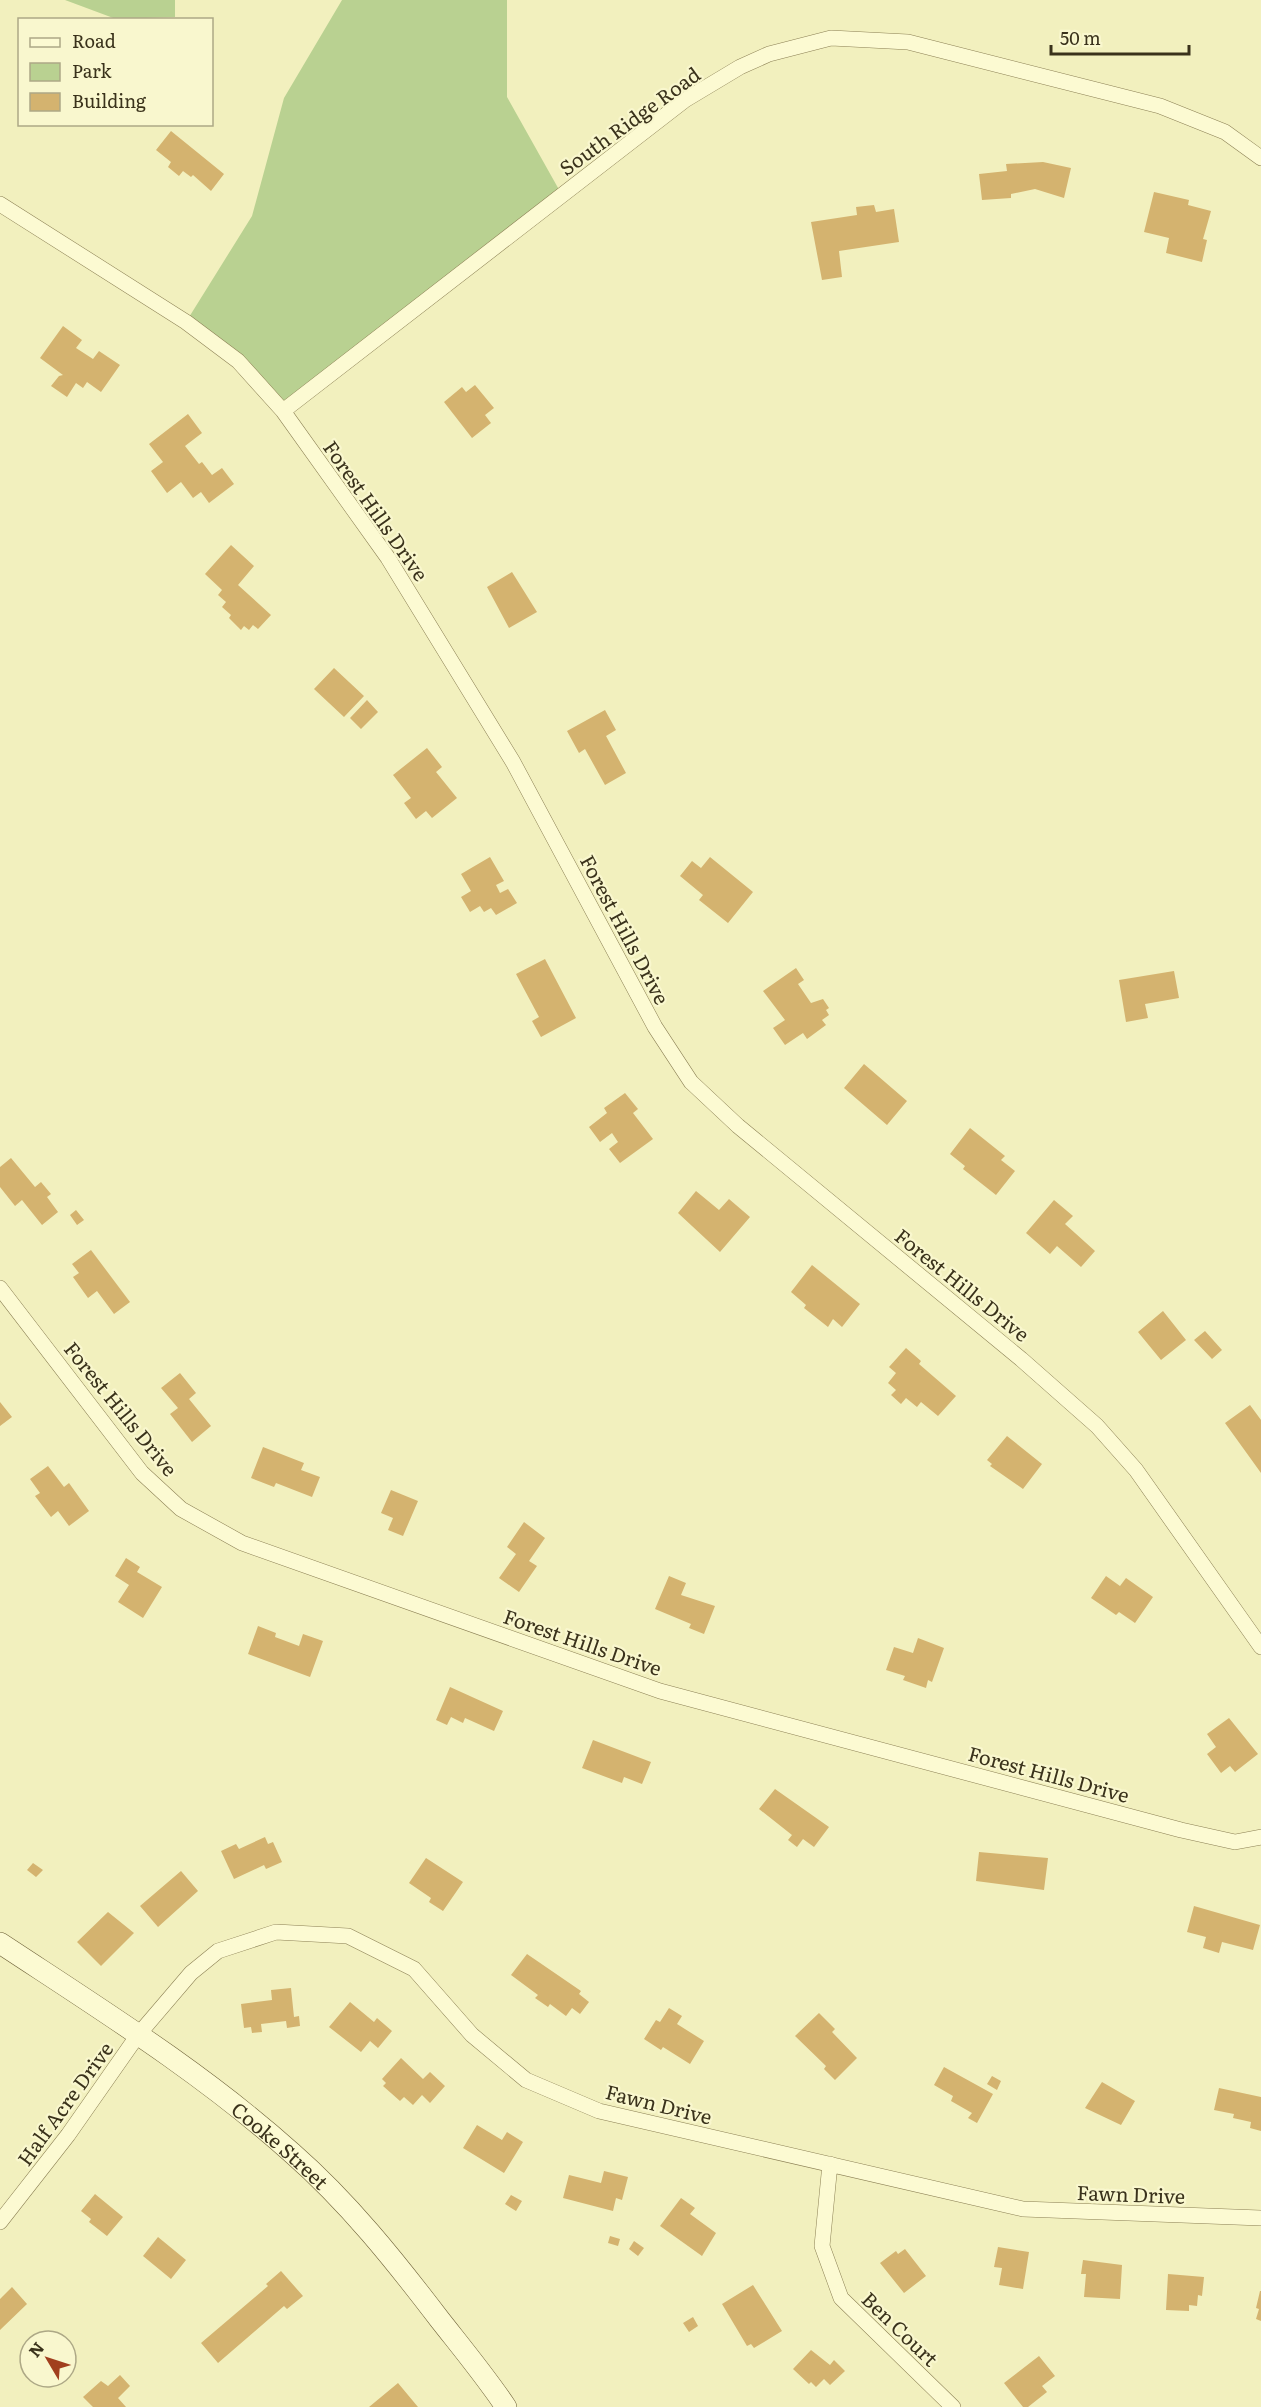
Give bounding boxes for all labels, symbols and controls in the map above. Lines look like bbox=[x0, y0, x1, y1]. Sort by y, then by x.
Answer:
legend bbox=[18, 18, 213, 126]
scale bar bbox=[1051, 18, 1189, 56]
text: 50 m bbox=[1060, 24, 1101, 51]
text: Road bbox=[72, 27, 116, 54]
text: Park bbox=[72, 57, 113, 84]
street label: South Ridge Road bbox=[552, 58, 706, 182]
text: Building bbox=[72, 87, 147, 114]
street label: Forest Hills Drive bbox=[317, 434, 437, 586]
street label: Forest Hills Drive bbox=[574, 849, 678, 1009]
street label: Forest Hills Drive bbox=[889, 1220, 1037, 1348]
street label: Forest Hills Drive bbox=[58, 1334, 186, 1482]
street label: Forest Hills Drive bbox=[500, 1600, 666, 1682]
street label: Forest Hills Drive bbox=[965, 1737, 1133, 1809]
street label: Half Acre Drive bbox=[9, 2035, 119, 2171]
street label: Fawn Drive bbox=[603, 2075, 715, 2131]
street label: Cooke Street bbox=[226, 2093, 336, 2195]
street label: Fawn Drive bbox=[1076, 2176, 1186, 2210]
street label: Ben Court bbox=[856, 2284, 946, 2372]
north arrow bbox=[18, 2329, 78, 2389]
text: N bbox=[22, 2336, 49, 2362]

